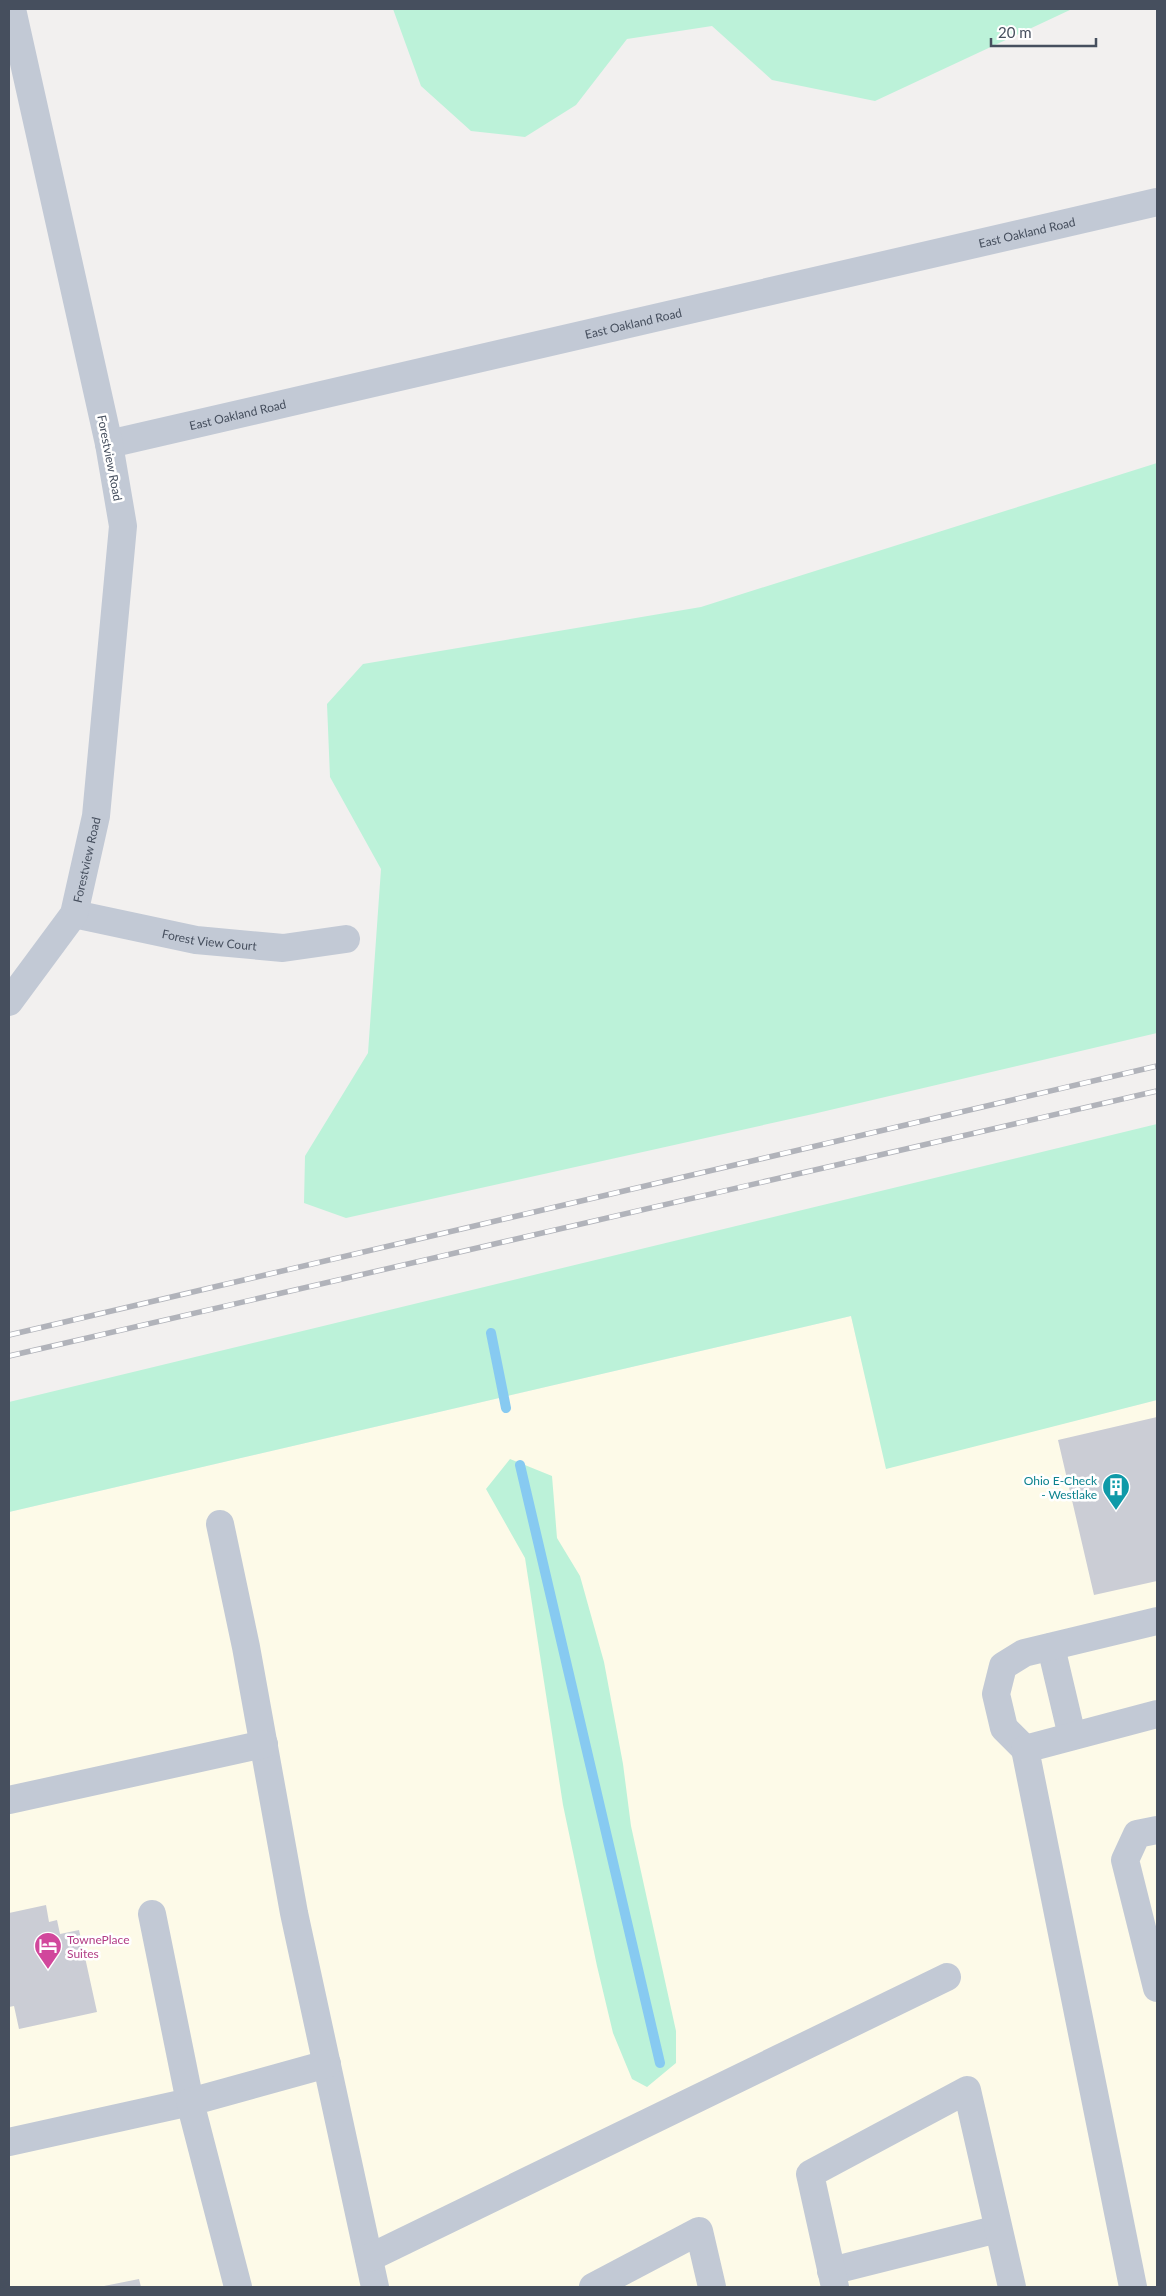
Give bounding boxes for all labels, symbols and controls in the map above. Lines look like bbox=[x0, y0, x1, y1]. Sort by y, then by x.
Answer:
scale bar bbox=[991, 15, 1096, 47]
text: 20 m bbox=[998, 23, 1032, 41]
street label: East Oakland Road bbox=[977, 214, 1077, 250]
street label: East Oakland Road bbox=[583, 305, 683, 341]
street label: East Oakland Road bbox=[188, 396, 288, 433]
street label: Forestview Road bbox=[94, 414, 126, 502]
street label: Forestview Road bbox=[69, 815, 103, 904]
street label: Forest View Court bbox=[161, 925, 258, 953]
building icon: Ohio E-Check - Westlake bbox=[1101, 1472, 1131, 1511]
place label: Ohio E-Check - Westlake bbox=[1024, 1473, 1098, 1502]
hotel icon: TownePlace Suites bbox=[33, 1931, 63, 1970]
place label: TownePlace Suites bbox=[67, 1932, 130, 1961]

